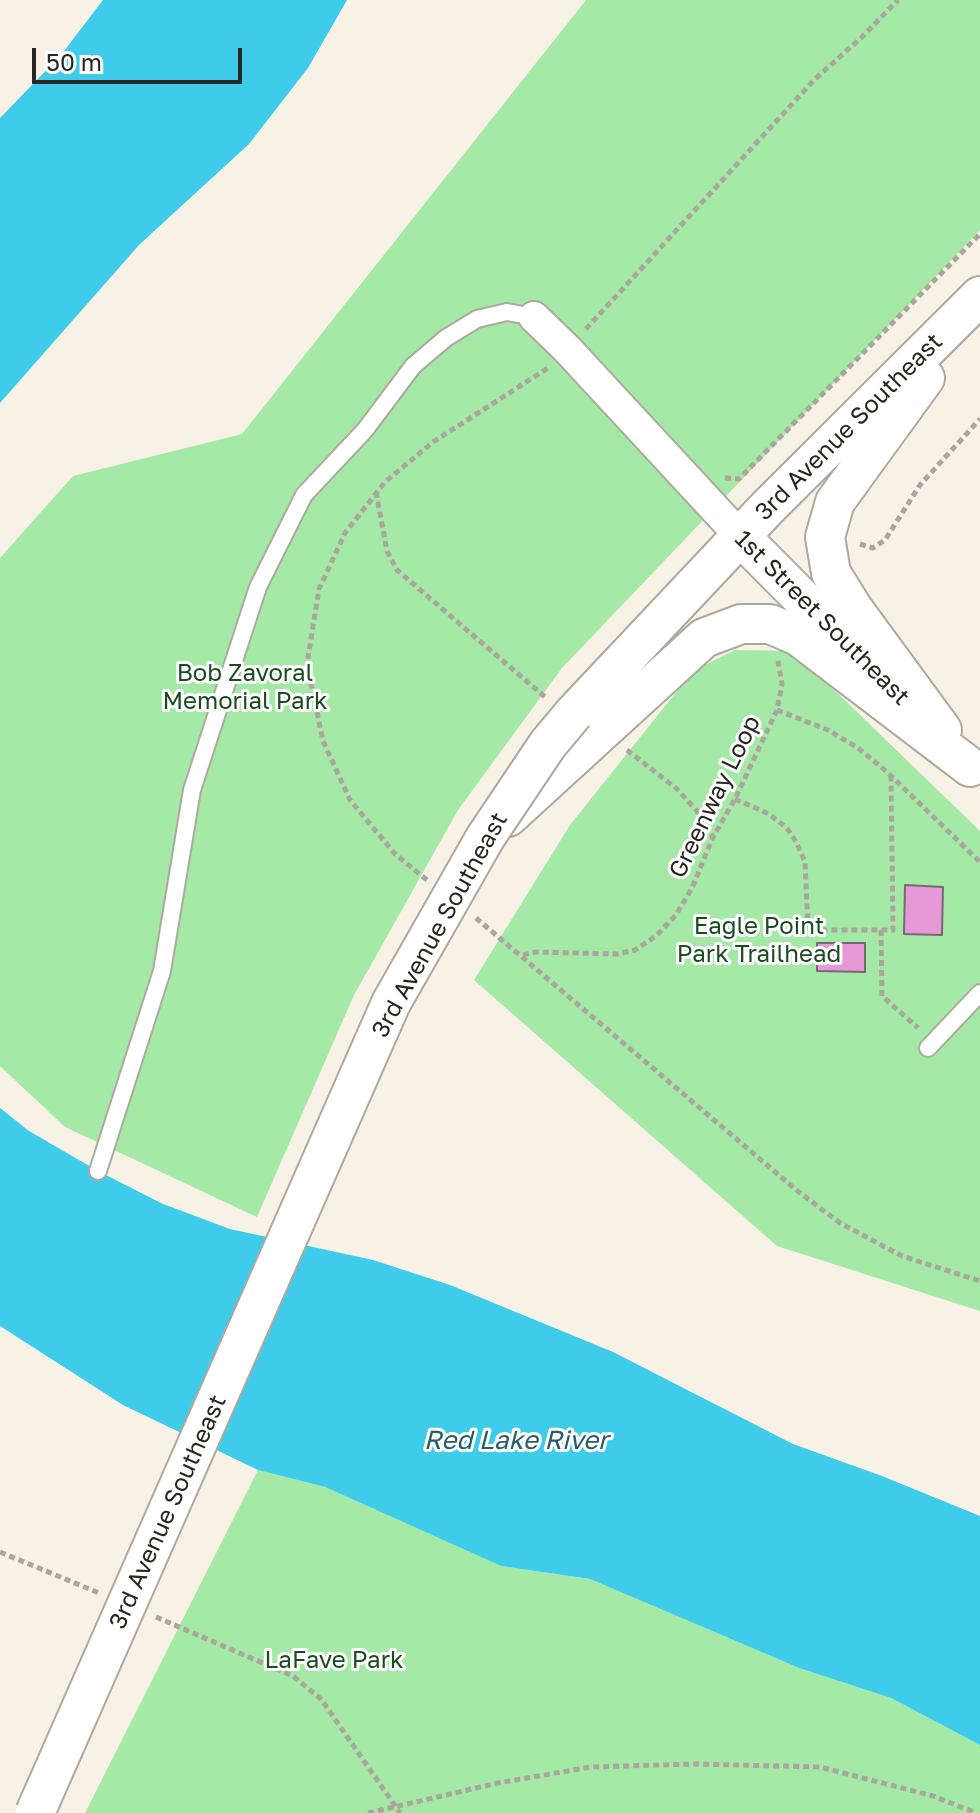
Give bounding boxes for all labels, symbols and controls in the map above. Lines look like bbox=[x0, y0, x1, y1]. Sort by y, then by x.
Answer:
scale bar bbox=[36, 32, 246, 82]
text: 50 m bbox=[46, 47, 102, 76]
street label: 3rd Avenue Southeast bbox=[749, 327, 949, 527]
street label: 1st Street Southeast bbox=[729, 525, 915, 711]
park label: Bob Zavoral Memorial Park bbox=[162, 659, 328, 715]
street label: Greenway Loop bbox=[663, 711, 767, 883]
street label: 3rd Avenue Southeast bbox=[366, 807, 514, 1043]
park label: Eagle Point Park Trailhead bbox=[677, 912, 841, 968]
street label: 3rd Avenue Southeast bbox=[103, 1391, 233, 1633]
water label: Red Lake River bbox=[424, 1425, 608, 1457]
park label: LaFave Park bbox=[264, 1646, 404, 1674]

